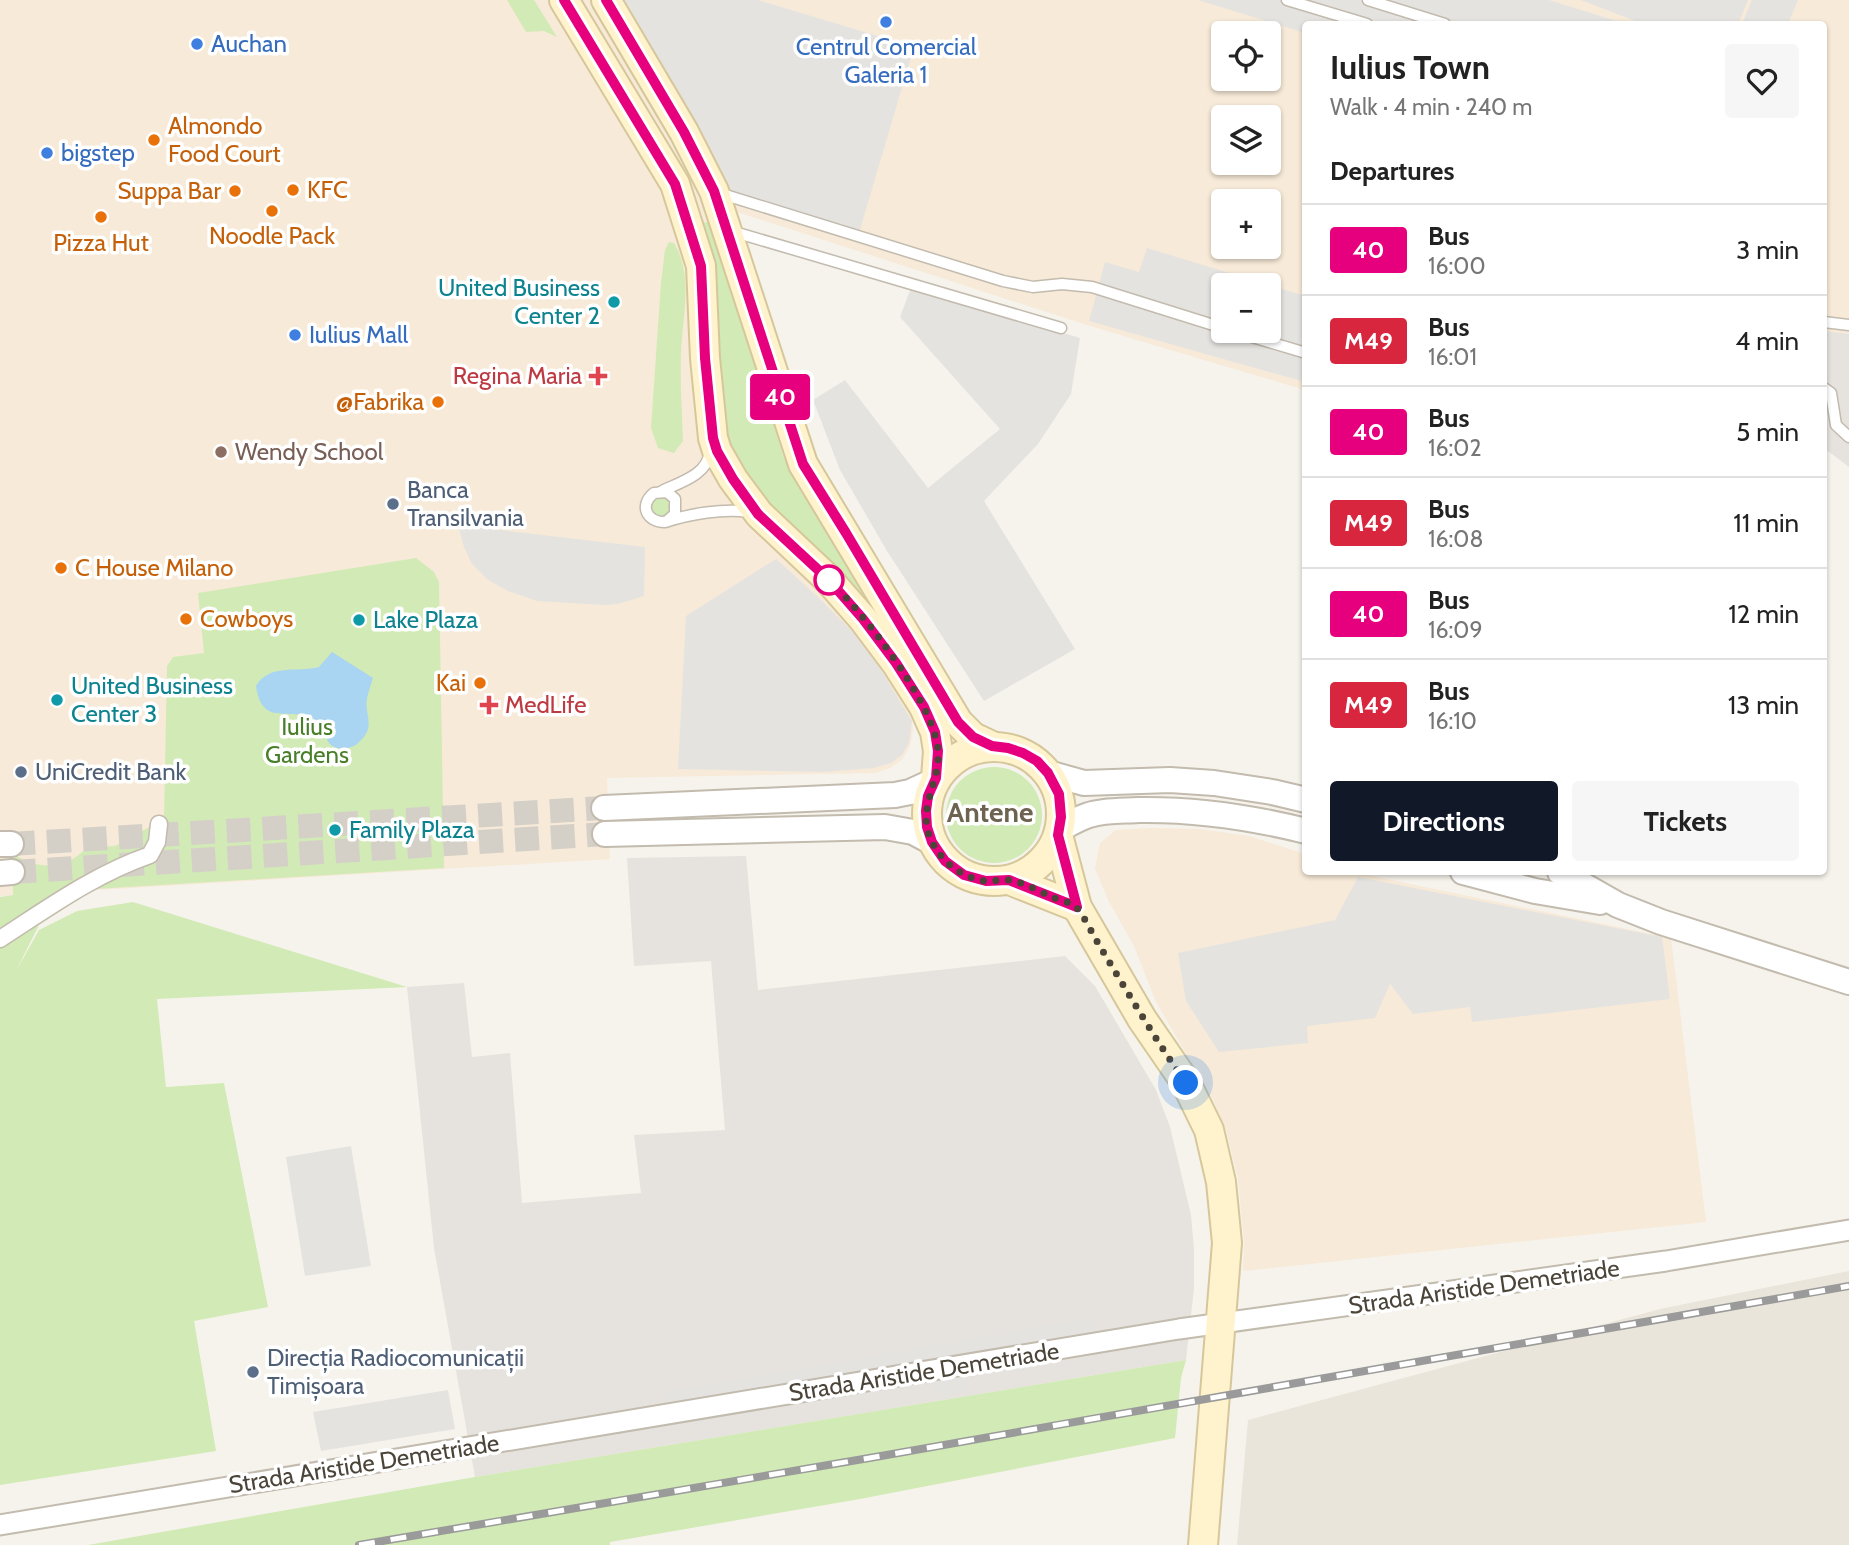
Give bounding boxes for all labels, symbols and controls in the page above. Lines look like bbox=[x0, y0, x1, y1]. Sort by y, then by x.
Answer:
marker: Centrul Comercial Galeria 1 bbox=[878, 14, 894, 30]
map controls bbox=[1211, 21, 1281, 343]
button: locate bbox=[1211, 21, 1281, 91]
place label: Auchan bbox=[211, 29, 287, 58]
place label: Centrul Comercial Galeria 1 bbox=[796, 32, 977, 89]
marker: Auchan bbox=[189, 36, 205, 52]
button: heart bbox=[1725, 44, 1799, 118]
text: Iulius Town bbox=[1330, 47, 1490, 87]
text: Walk · 4 min · 240 m bbox=[1330, 93, 1532, 121]
button: layers bbox=[1211, 105, 1281, 175]
place label: Almondo Food Court bbox=[168, 111, 281, 168]
marker: Almondo Food Court bbox=[146, 132, 162, 148]
place label: bigstep bbox=[61, 138, 135, 167]
marker: bigstep bbox=[39, 145, 55, 161]
text: Departures bbox=[1330, 155, 1454, 187]
place label: KFC bbox=[307, 175, 348, 204]
place label: Suppa Bar bbox=[117, 176, 221, 205]
marker: KFC bbox=[285, 182, 301, 198]
marker: Suppa Bar bbox=[227, 183, 243, 199]
button: + bbox=[1211, 189, 1281, 259]
marker: Noodle Pack bbox=[264, 203, 280, 219]
marker: Pizza Hut bbox=[93, 209, 109, 225]
text: Bus bbox=[1428, 220, 1469, 252]
place label: Noodle Pack bbox=[209, 221, 335, 250]
place label: Pizza Hut bbox=[53, 228, 149, 257]
text: 3 min bbox=[1736, 234, 1799, 266]
text: 40 bbox=[1353, 235, 1384, 264]
text: 16:00 bbox=[1428, 252, 1485, 280]
place label: United Business Center 2 bbox=[438, 273, 600, 330]
button: − bbox=[1211, 273, 1281, 343]
marker: United Business Center 2 bbox=[606, 294, 622, 310]
text: Bus bbox=[1428, 311, 1469, 343]
place label: Iulius Mall bbox=[309, 320, 409, 349]
text: 4 min bbox=[1735, 325, 1799, 357]
text: M49 bbox=[1344, 326, 1393, 355]
marker: Iulius Mall bbox=[287, 327, 303, 343]
text: 16:01 bbox=[1428, 343, 1477, 371]
place label: Regina Maria bbox=[453, 361, 582, 390]
marker: Regina Maria bbox=[588, 366, 608, 386]
line badge: 40 bbox=[748, 374, 812, 420]
text: 40 bbox=[764, 382, 796, 411]
place label: @Fabrika bbox=[336, 387, 424, 416]
marker: @Fabrika bbox=[430, 394, 446, 410]
text: Bus bbox=[1428, 402, 1469, 434]
text: 5 min bbox=[1736, 416, 1799, 448]
text: 40 bbox=[1353, 417, 1384, 446]
text: 16:02 bbox=[1428, 434, 1481, 462]
place label: Wendy School bbox=[235, 437, 384, 466]
marker: Wendy School bbox=[213, 444, 229, 460]
place label: Banca Transilvania bbox=[407, 475, 524, 532]
text: Bus bbox=[1428, 493, 1469, 525]
marker: Banca Transilvania bbox=[385, 496, 401, 512]
text: 11 min bbox=[1733, 507, 1799, 539]
text: M49 bbox=[1344, 508, 1393, 537]
text: 16:08 bbox=[1428, 525, 1483, 553]
place label: C House Milano bbox=[75, 553, 233, 582]
marker: C House Milano bbox=[53, 560, 69, 576]
unlabelled marker bbox=[814, 565, 844, 595]
text: Bus bbox=[1428, 584, 1469, 616]
text: 12 min bbox=[1728, 598, 1799, 630]
text: 40 bbox=[1353, 599, 1384, 628]
place label: Cowboys bbox=[200, 604, 293, 633]
place label: Lake Plaza bbox=[373, 605, 479, 634]
marker: Cowboys bbox=[178, 611, 194, 627]
marker: Lake Plaza bbox=[351, 612, 367, 628]
text: 16:09 bbox=[1428, 616, 1482, 644]
place label: Kai bbox=[436, 668, 466, 697]
place label: United Business Center 3 bbox=[71, 671, 233, 728]
marker: Kai bbox=[472, 675, 488, 691]
text: Bus bbox=[1428, 675, 1469, 707]
text: 13 min bbox=[1728, 689, 1799, 721]
place label: MedLife bbox=[505, 690, 587, 719]
text: M49 bbox=[1344, 690, 1393, 719]
marker: United Business Center 3 bbox=[49, 692, 65, 708]
marker: MedLife bbox=[479, 695, 499, 715]
text: 16:10 bbox=[1428, 707, 1477, 735]
park label: Iulius Gardens bbox=[265, 712, 349, 769]
place label: UniCredit Bank bbox=[35, 757, 187, 786]
marker: UniCredit Bank bbox=[13, 764, 29, 780]
button: Directions bbox=[1330, 781, 1558, 861]
button: Tickets bbox=[1572, 781, 1799, 861]
district label: Antene bbox=[947, 795, 1033, 829]
place label: Family Plaza bbox=[349, 815, 475, 844]
marker: Family Plaza bbox=[327, 822, 343, 838]
your location bbox=[1168, 1065, 1203, 1100]
street label: Strada Aristide Demetriade bbox=[1347, 1253, 1621, 1320]
street label: Strada Aristide Demetriade bbox=[787, 1336, 1061, 1407]
place label: Direcția Radiocomunicații Timișoara bbox=[267, 1343, 524, 1401]
marker: Direcția Radiocomunicații Timișoara bbox=[245, 1364, 261, 1380]
street label: Strada Aristide Demetriade bbox=[227, 1428, 501, 1499]

